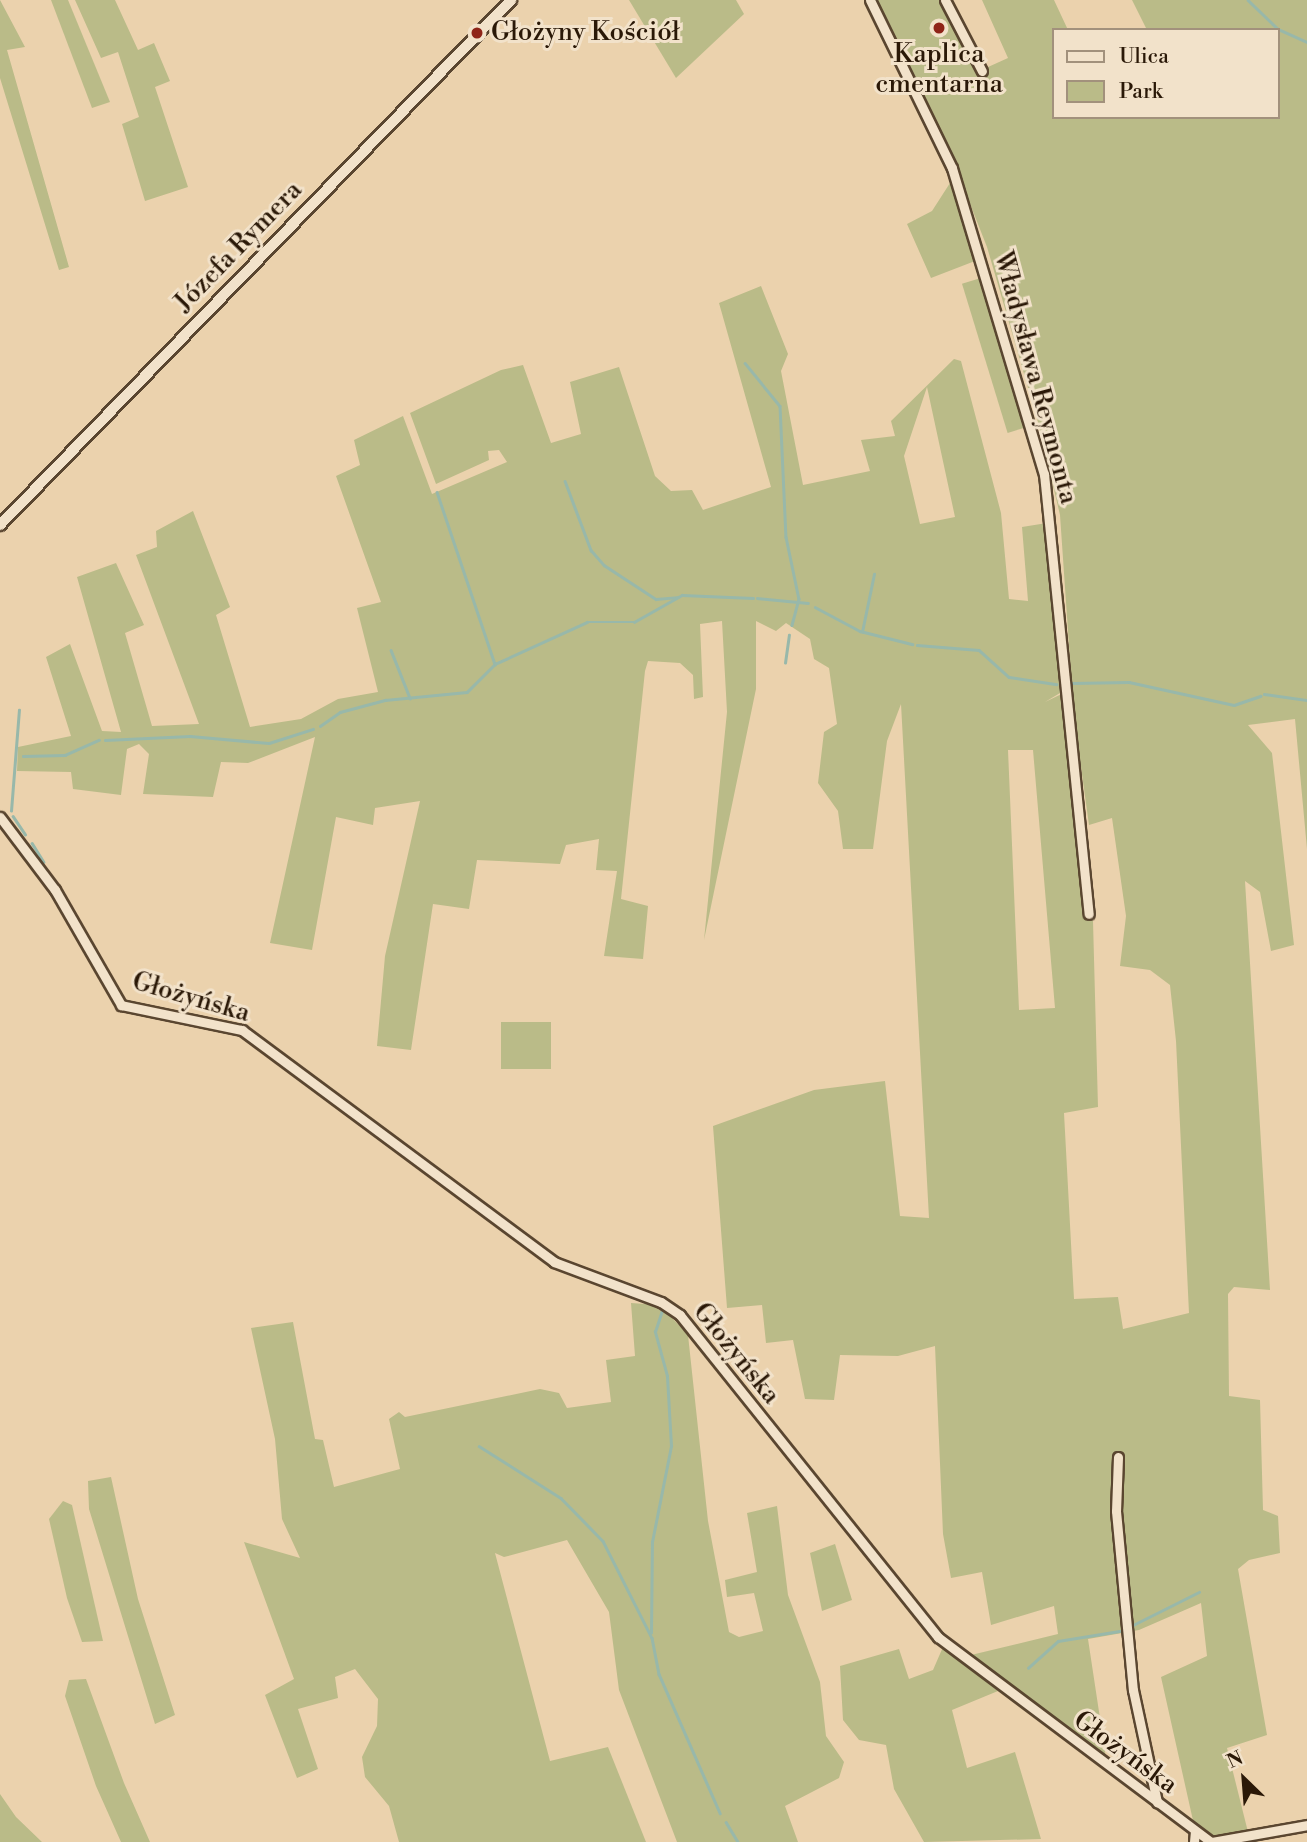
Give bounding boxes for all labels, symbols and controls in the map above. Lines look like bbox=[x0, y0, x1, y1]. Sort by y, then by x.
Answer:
place label: Głożyny Kościół bbox=[491, 17, 680, 49]
marker: Kaplica cmentarna bbox=[931, 20, 947, 36]
marker: Głożyny Kościół bbox=[469, 25, 485, 41]
legend bbox=[1052, 28, 1279, 119]
place label: Kaplica cmentarna bbox=[875, 39, 1003, 100]
text: Ulica bbox=[1119, 44, 1169, 70]
text: Park bbox=[1119, 79, 1163, 105]
street label: Józefa Rymera bbox=[169, 175, 309, 319]
street label: Władysława Reymonta bbox=[986, 248, 1084, 508]
street label: Głożyńska bbox=[129, 966, 253, 1030]
street label: Głożyńska bbox=[686, 1297, 786, 1411]
street label: Głożyńska bbox=[1067, 1705, 1183, 1801]
north arrow bbox=[1209, 1744, 1279, 1814]
text: N bbox=[1223, 1746, 1247, 1774]

